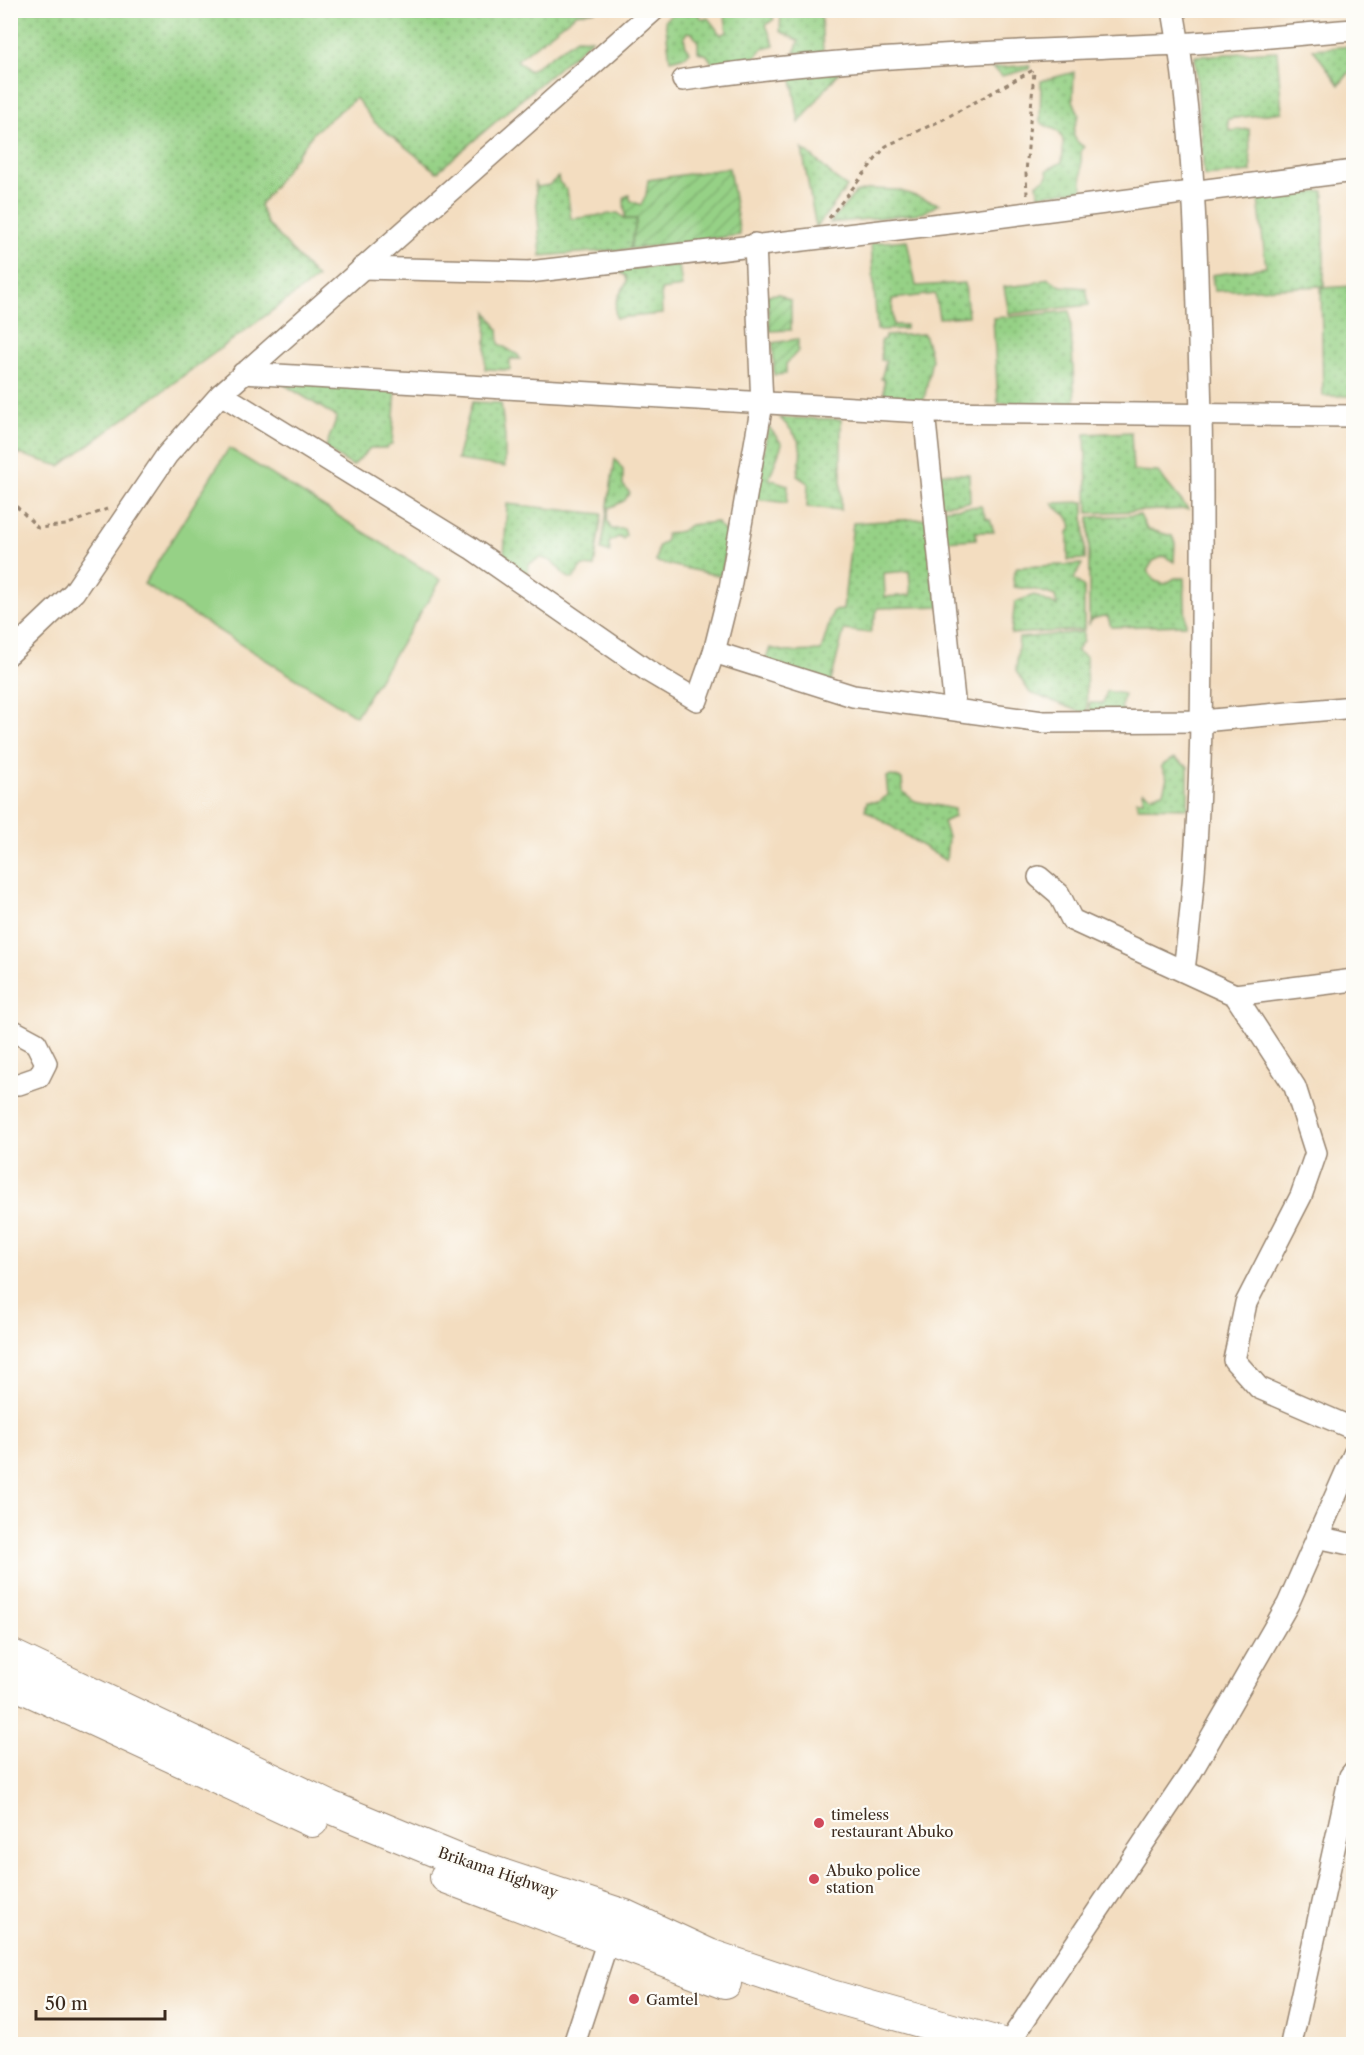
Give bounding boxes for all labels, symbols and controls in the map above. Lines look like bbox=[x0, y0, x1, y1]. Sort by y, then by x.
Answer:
place label: timeless restaurant Abuko bbox=[831, 1805, 953, 1841]
marker: timeless restaurant Abuko bbox=[812, 1816, 826, 1830]
street label: Brikama Highway bbox=[436, 1843, 561, 1902]
place label: Abuko police station bbox=[825, 1861, 920, 1897]
marker: Abuko police station bbox=[807, 1872, 821, 1886]
scale bar bbox=[36, 1983, 165, 2021]
place label: Gamtel bbox=[646, 1990, 699, 2009]
marker: Gamtel bbox=[627, 1992, 641, 2006]
text: 50 m bbox=[45, 1993, 88, 2015]

